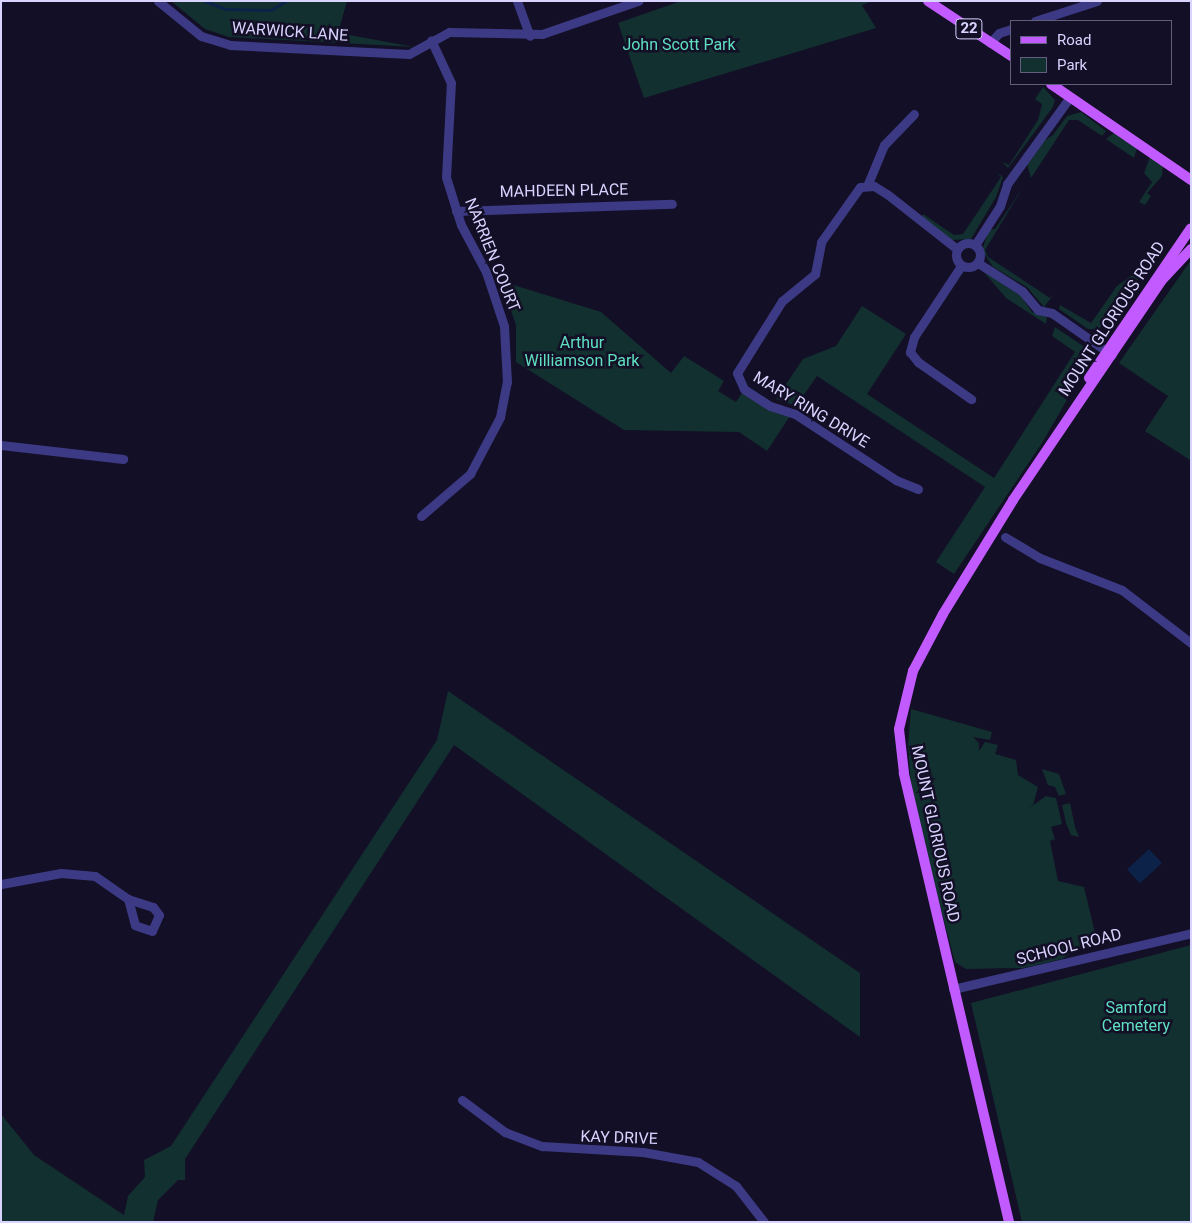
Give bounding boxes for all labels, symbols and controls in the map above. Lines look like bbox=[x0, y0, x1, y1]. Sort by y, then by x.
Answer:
road number: 22 bbox=[955, 16, 983, 42]
street label: WARWICK LANE bbox=[231, 18, 349, 46]
legend bbox=[1010, 20, 1172, 85]
text: Road bbox=[1057, 31, 1091, 49]
park label: John Scott Park bbox=[622, 35, 736, 55]
text: Park bbox=[1057, 56, 1087, 74]
street label: MAHDEEN PLACE bbox=[499, 180, 629, 202]
street label: NARRIEN COURT bbox=[460, 195, 524, 315]
street label: MOUNT GLORIOUS ROAD bbox=[1055, 238, 1169, 400]
park label: Arthur Williamson Park bbox=[525, 333, 639, 371]
street label: MARY RING DRIVE bbox=[749, 368, 873, 452]
street label: MOUNT GLORIOUS ROAD bbox=[907, 744, 963, 924]
street label: SCHOOL ROAD bbox=[1014, 925, 1124, 969]
park label: Samford Cemetery bbox=[1102, 998, 1170, 1036]
street label: KAY DRIVE bbox=[580, 1127, 658, 1149]

